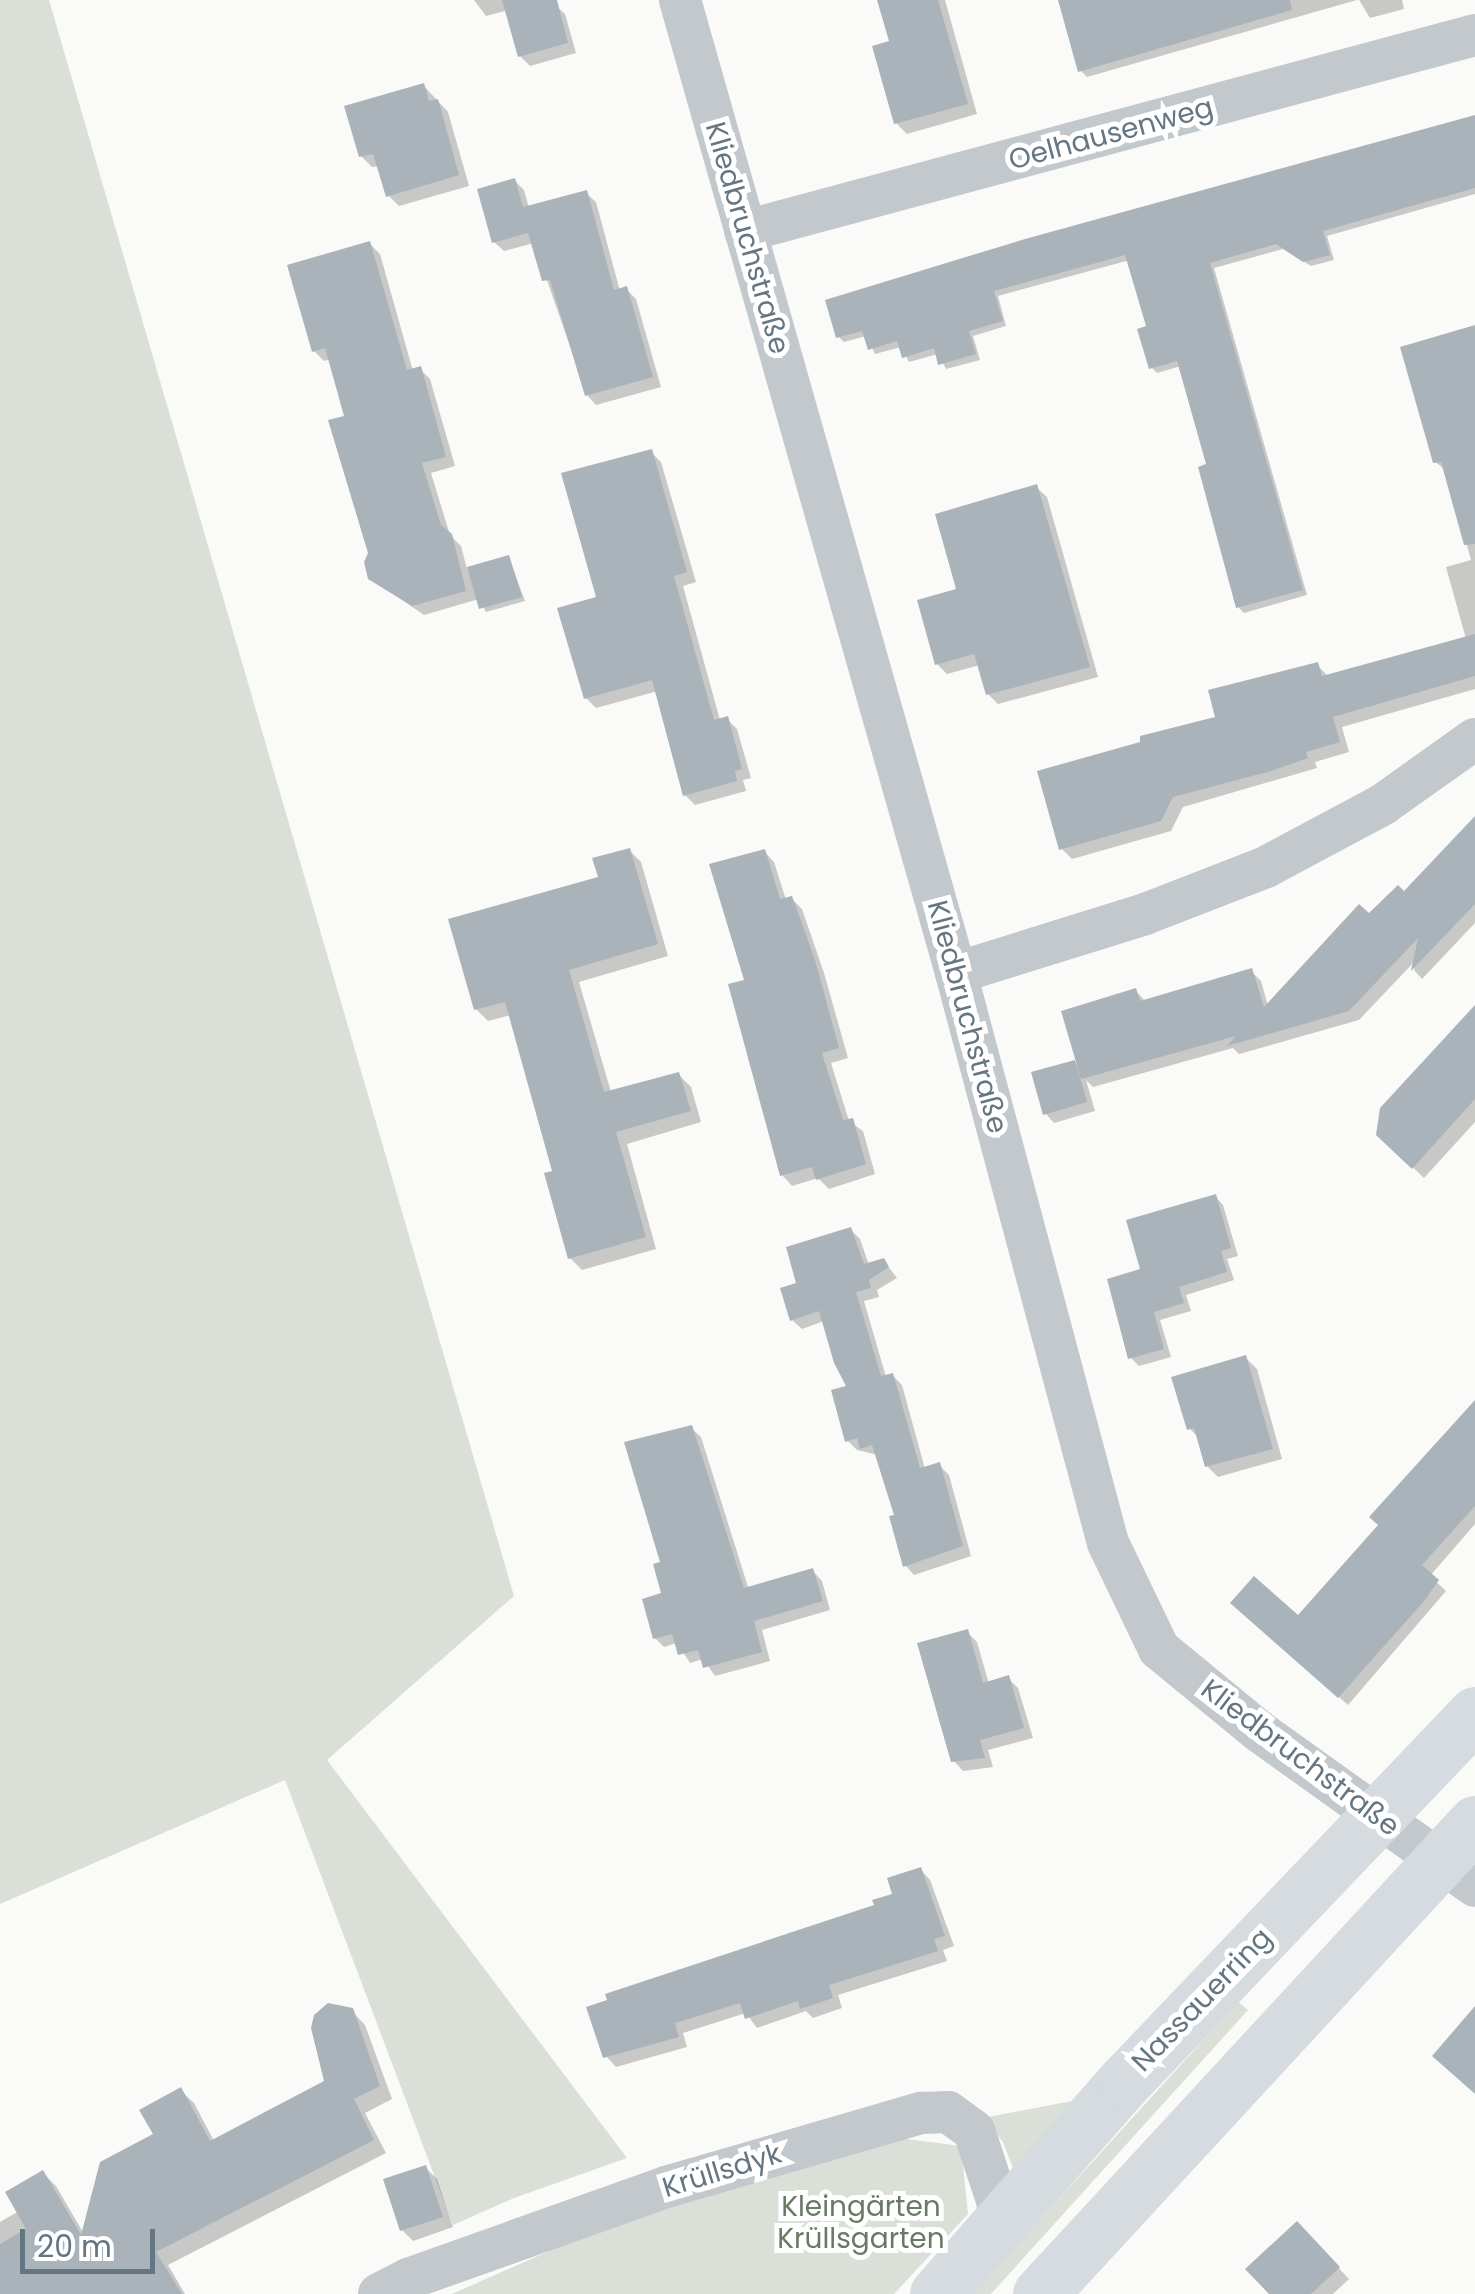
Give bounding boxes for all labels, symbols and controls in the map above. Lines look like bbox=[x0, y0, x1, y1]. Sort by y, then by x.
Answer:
street label: Oelhausenweg bbox=[1005, 91, 1217, 177]
street label: Kliedbruchstraße bbox=[698, 118, 796, 358]
street label: Kliedbruchstraße bbox=[920, 897, 1014, 1137]
street label: Kliedbruchstraße bbox=[1194, 1672, 1406, 1844]
street label: Nassauerring bbox=[1125, 1921, 1279, 2079]
street label: Krüllsdyk bbox=[658, 2137, 786, 2205]
park label: Kleingärten Krüllsgarten bbox=[777, 2190, 945, 2256]
scale bar bbox=[25, 2209, 160, 2271]
text: 20 m bbox=[37, 2225, 112, 2268]

